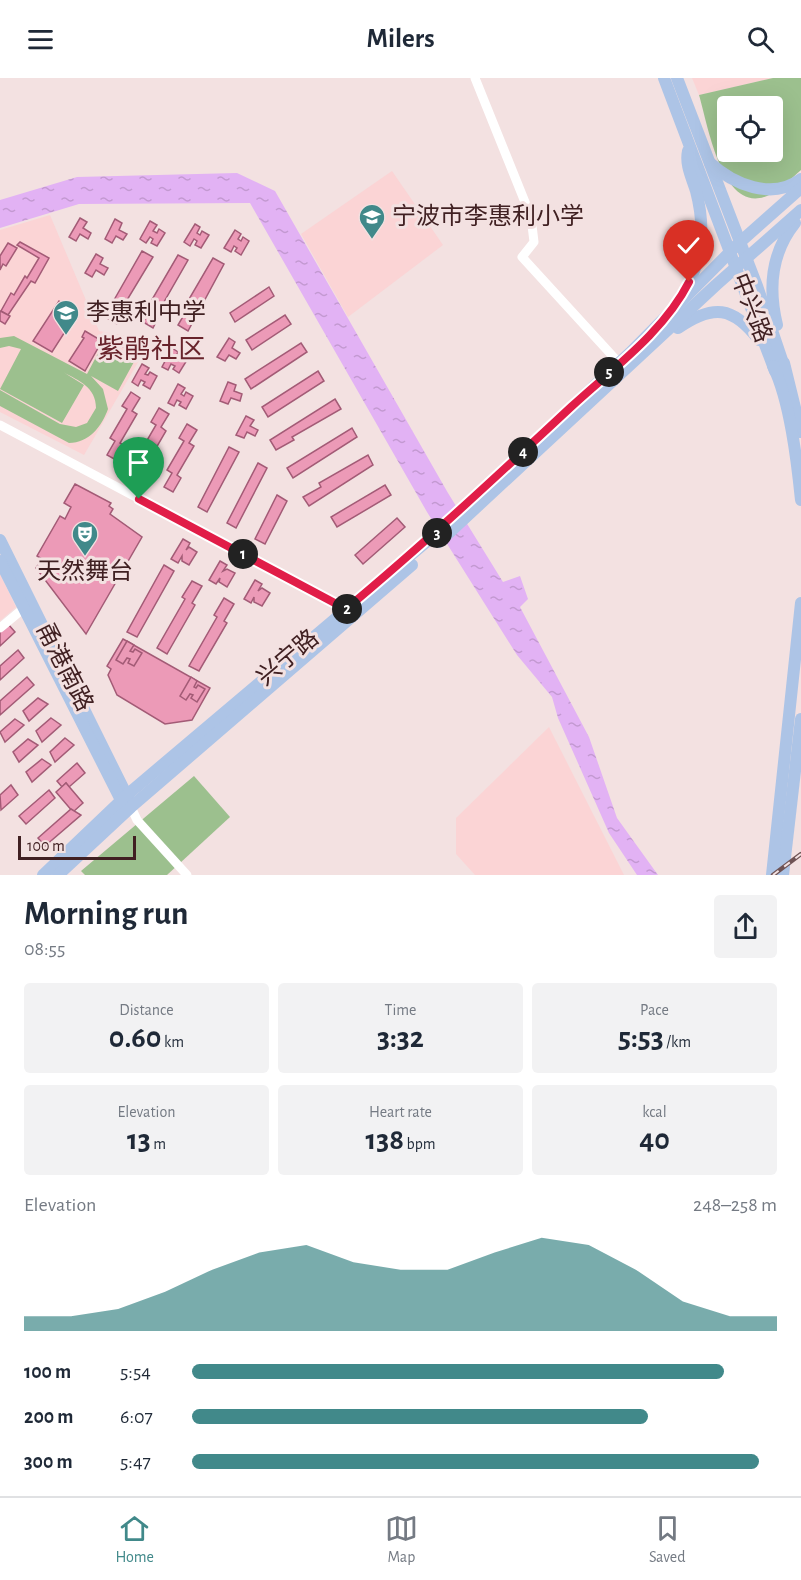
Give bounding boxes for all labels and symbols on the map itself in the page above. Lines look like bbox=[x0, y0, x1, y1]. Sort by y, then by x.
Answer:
school or university icon: 宁波市李惠利小学 bbox=[357, 202, 387, 240]
place label: 宁波市李惠利小学 bbox=[392, 203, 584, 229]
pin bbox=[663, 220, 714, 282]
street label: 中兴路 bbox=[727, 269, 777, 346]
school or university icon: 李惠利中学 bbox=[51, 298, 81, 336]
place label: 李惠利中学 bbox=[86, 299, 206, 325]
district label: 紫鹃社区 bbox=[97, 335, 205, 363]
pin: 5 bbox=[594, 357, 624, 387]
pin bbox=[113, 437, 164, 499]
pin: 4 bbox=[508, 437, 538, 467]
pin: 3 bbox=[422, 518, 452, 548]
theatre icon: 天然舞台 bbox=[70, 519, 100, 557]
pin: 1 bbox=[228, 539, 258, 569]
place label: 天然舞台 bbox=[37, 558, 133, 584]
pin: 2 bbox=[332, 594, 362, 624]
street label: 甬港南路 bbox=[32, 618, 98, 715]
street label: 兴宁路 bbox=[251, 624, 323, 690]
scale bar bbox=[18, 833, 136, 860]

